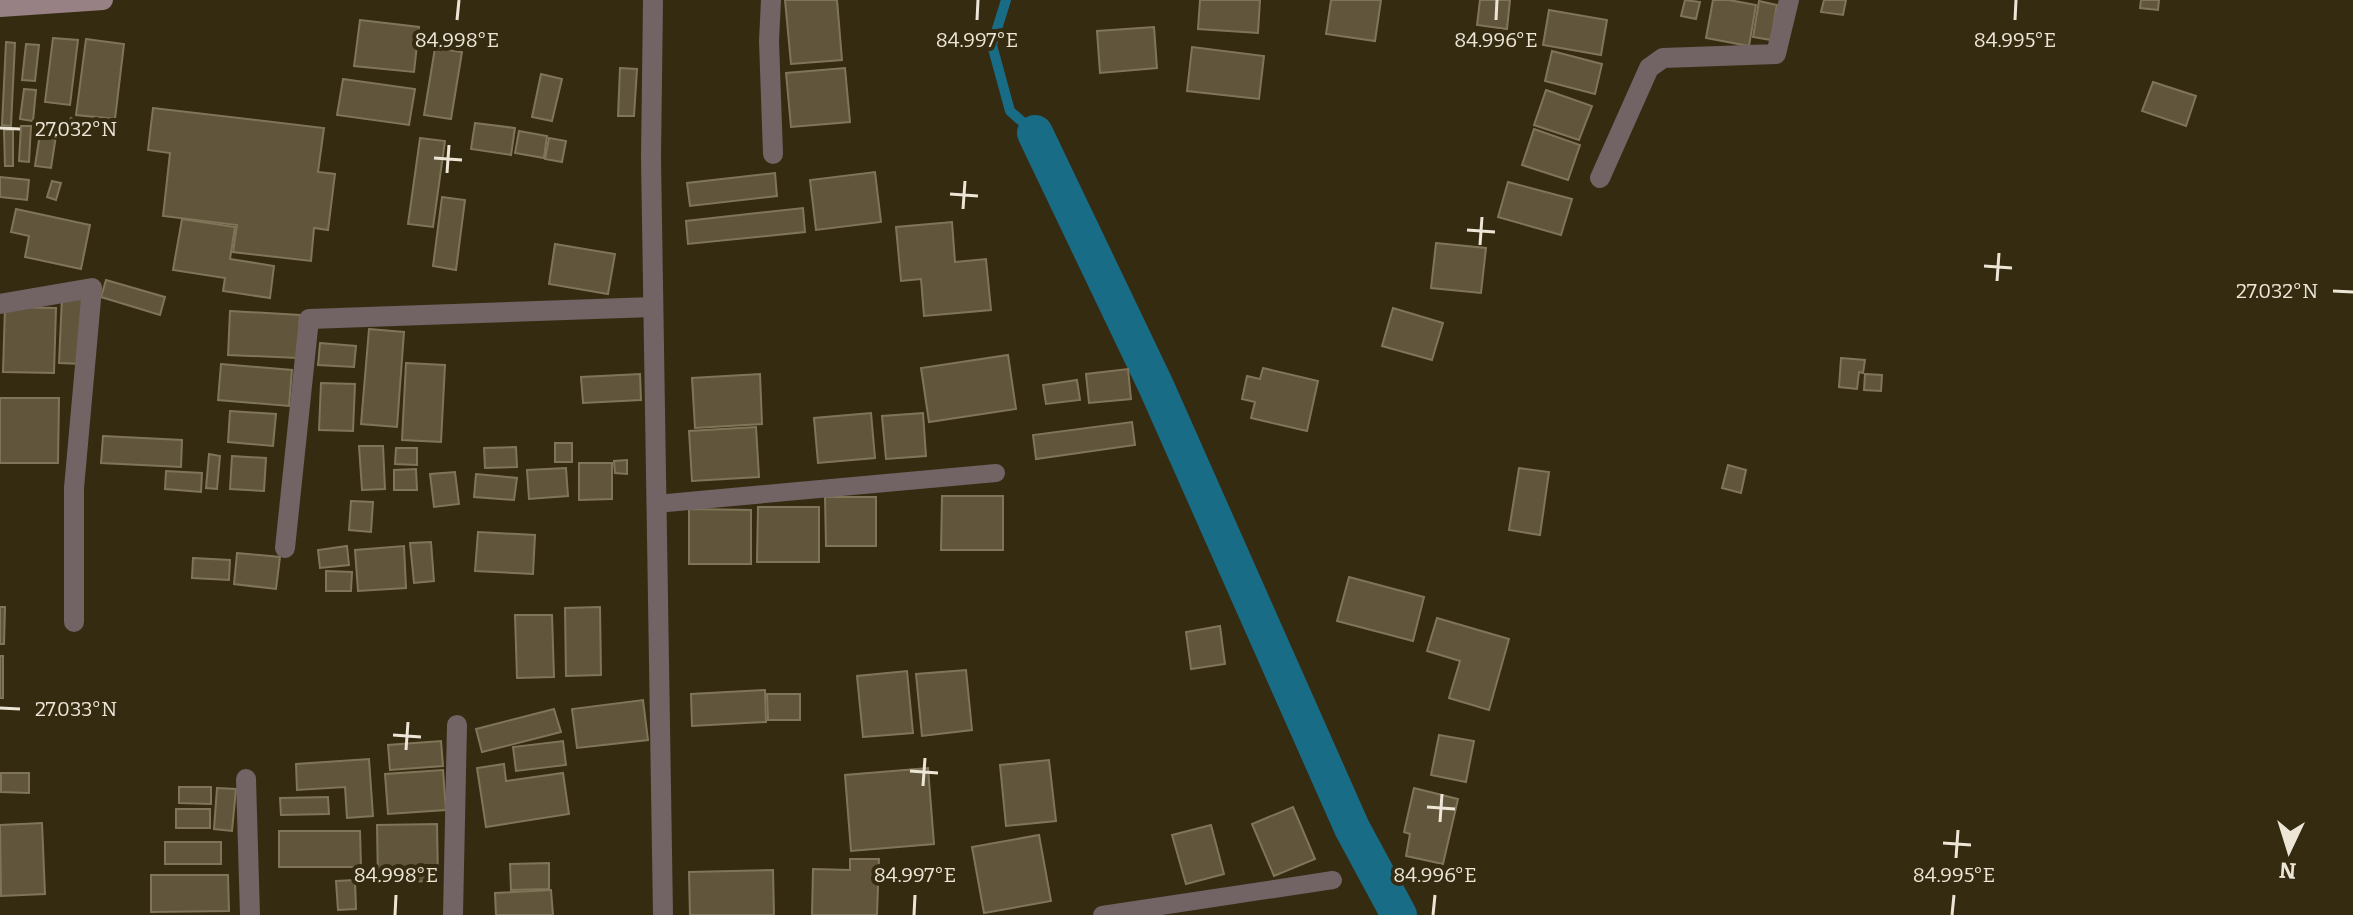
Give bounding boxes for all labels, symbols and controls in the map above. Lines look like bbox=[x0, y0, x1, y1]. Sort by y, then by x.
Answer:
text: 84.998°E bbox=[415, 28, 499, 52]
text: 84.997°E bbox=[936, 28, 1018, 52]
text: 84.996°E bbox=[1454, 28, 1538, 52]
text: 84.995°E bbox=[1974, 28, 2056, 52]
text: 27.032°N bbox=[35, 117, 117, 141]
text: 27.032°N bbox=[2236, 279, 2318, 303]
text: 27.033°N bbox=[35, 697, 117, 721]
north arrow bbox=[2249, 811, 2329, 891]
text: N bbox=[2278, 856, 2297, 885]
text: 84.998°E bbox=[354, 863, 438, 887]
text: 84.997°E bbox=[874, 863, 956, 887]
text: 84.996°E bbox=[1393, 863, 1477, 887]
text: 84.995°E bbox=[1913, 863, 1995, 887]

